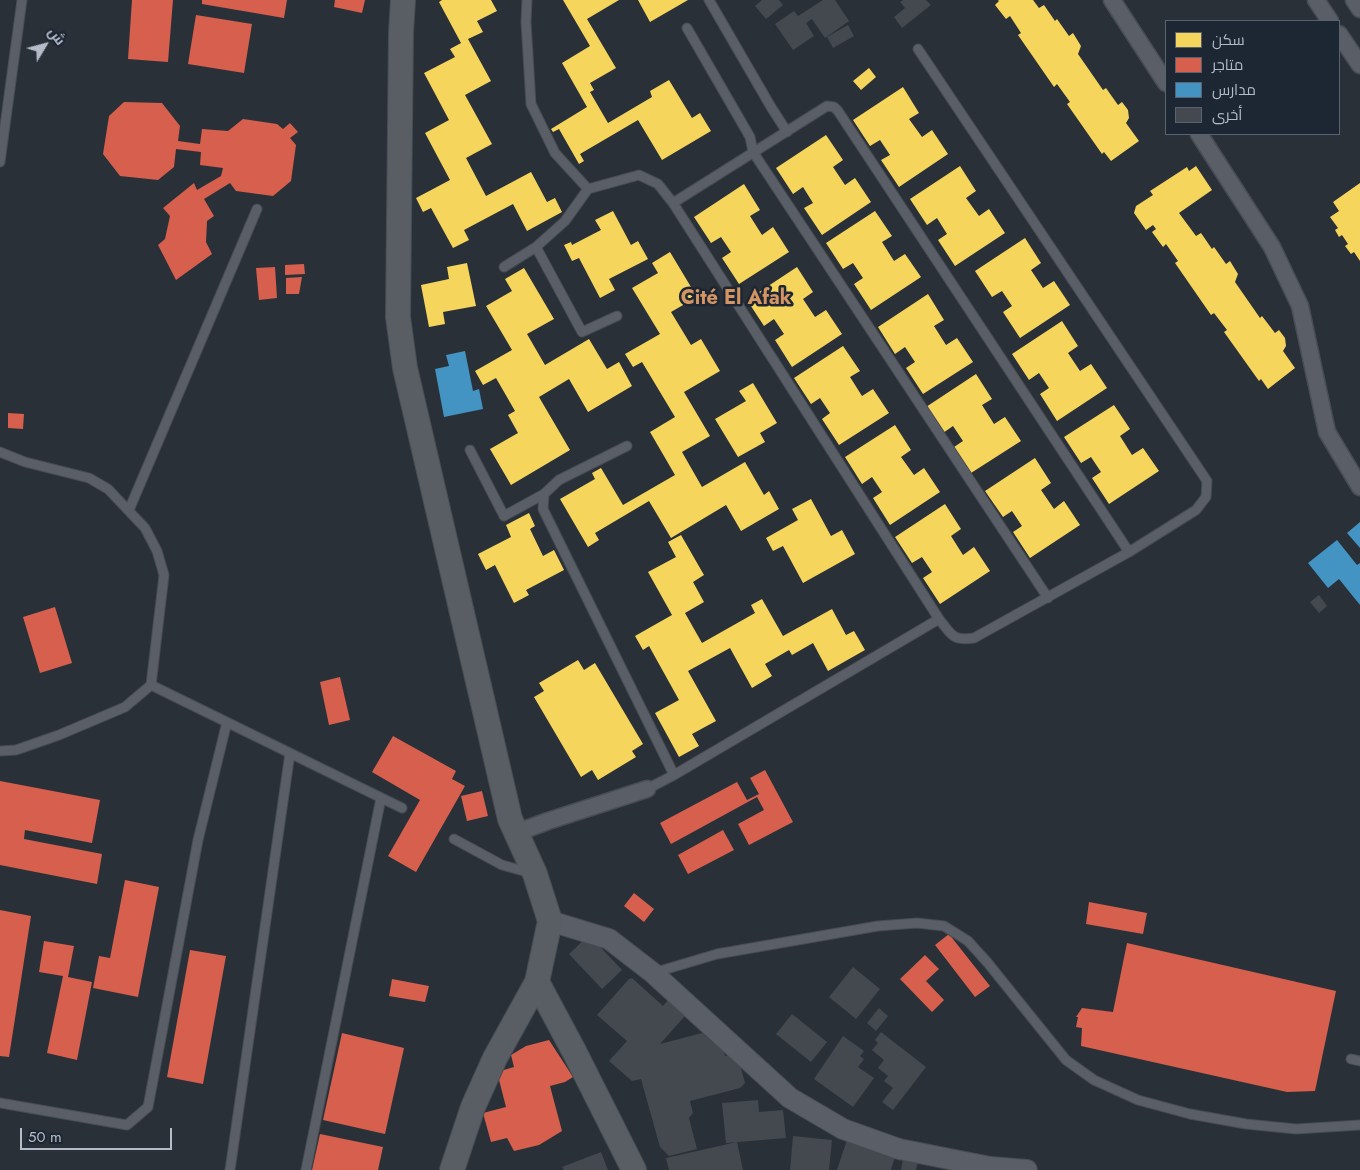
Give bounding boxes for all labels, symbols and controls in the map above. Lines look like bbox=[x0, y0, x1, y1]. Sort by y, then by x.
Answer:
north arrow bbox=[20, 20, 70, 70]
legend bbox=[1165, 20, 1340, 135]
text: ش bbox=[44, 23, 70, 49]
text: سكن bbox=[1212, 29, 1245, 51]
text: متاجر bbox=[1212, 54, 1243, 76]
text: مدارس bbox=[1212, 79, 1256, 101]
text: أخرى bbox=[1212, 104, 1242, 126]
district label: Cité El Afak bbox=[681, 287, 791, 311]
scale bar bbox=[22, 1118, 175, 1150]
text: 50 m bbox=[28, 1126, 62, 1148]

